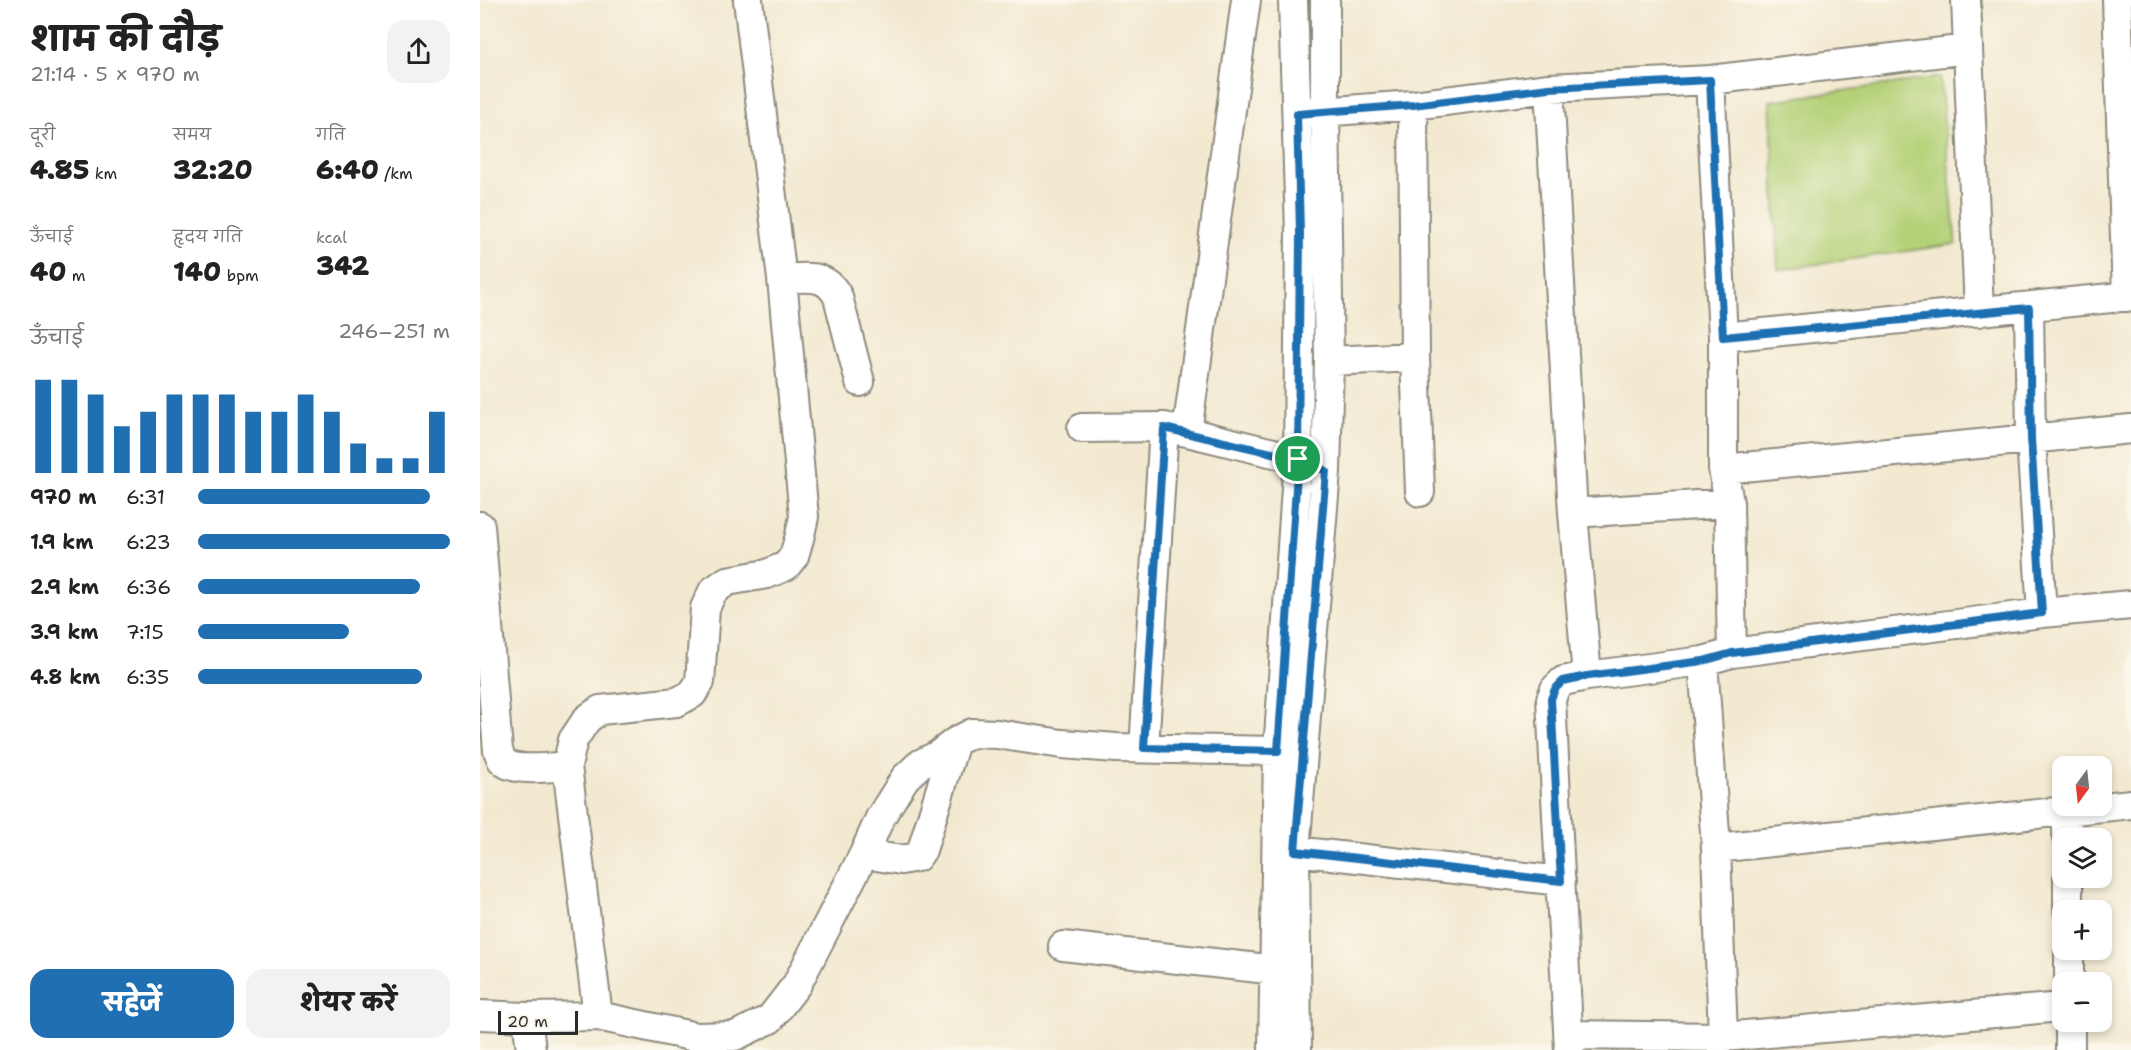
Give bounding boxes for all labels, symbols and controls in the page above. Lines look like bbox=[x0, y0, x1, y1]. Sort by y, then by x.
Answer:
text: शाम की दौड़ bbox=[30, 16, 220, 61]
button: share bbox=[387, 20, 450, 83]
text: 21:14 · 5 × 970 m bbox=[30, 61, 200, 87]
text: दूरी bbox=[30, 124, 55, 145]
text: समय bbox=[173, 124, 211, 145]
text: गति bbox=[316, 124, 345, 145]
text: 4.85 bbox=[30, 152, 89, 187]
text: 32:20 bbox=[173, 152, 253, 187]
text: 6:40 bbox=[316, 152, 379, 187]
text: km bbox=[89, 163, 117, 184]
text: /km bbox=[379, 163, 413, 184]
text: ऊँचाई bbox=[30, 226, 73, 247]
text: हृदय गति bbox=[173, 226, 242, 247]
text: kcal bbox=[316, 227, 347, 248]
text: 342 bbox=[316, 248, 369, 283]
text: 40 bbox=[30, 254, 66, 289]
text: 140 bbox=[173, 254, 221, 289]
text: m bbox=[66, 265, 86, 286]
text: bpm bbox=[221, 265, 259, 286]
text: 246–251 m bbox=[338, 318, 450, 344]
text: ऊँचाई bbox=[30, 324, 84, 350]
pin bbox=[1272, 433, 1323, 484]
icon: arrive bbox=[1281, 442, 1314, 475]
text: 970 m bbox=[30, 484, 97, 510]
text: 6:31 bbox=[126, 484, 165, 510]
text: 1.9 km bbox=[30, 529, 93, 555]
text: 6:23 bbox=[126, 529, 171, 555]
text: 2.9 km bbox=[30, 574, 99, 600]
text: 6:36 bbox=[126, 574, 171, 600]
text: 3.9 km bbox=[30, 619, 99, 645]
text: 7:15 bbox=[126, 619, 164, 645]
text: 4.8 km bbox=[30, 664, 100, 690]
text: 6:35 bbox=[126, 664, 169, 690]
north arrow bbox=[2052, 756, 2112, 816]
map controls bbox=[2052, 756, 2112, 1032]
button: layers bbox=[2052, 828, 2112, 888]
button: + bbox=[2052, 900, 2112, 960]
button: सहेजें bbox=[30, 969, 234, 1038]
button: शेयर करें bbox=[246, 969, 450, 1038]
button: − bbox=[2052, 972, 2112, 1032]
scale bar bbox=[498, 1008, 578, 1036]
text: 20 m bbox=[507, 1011, 548, 1032]

